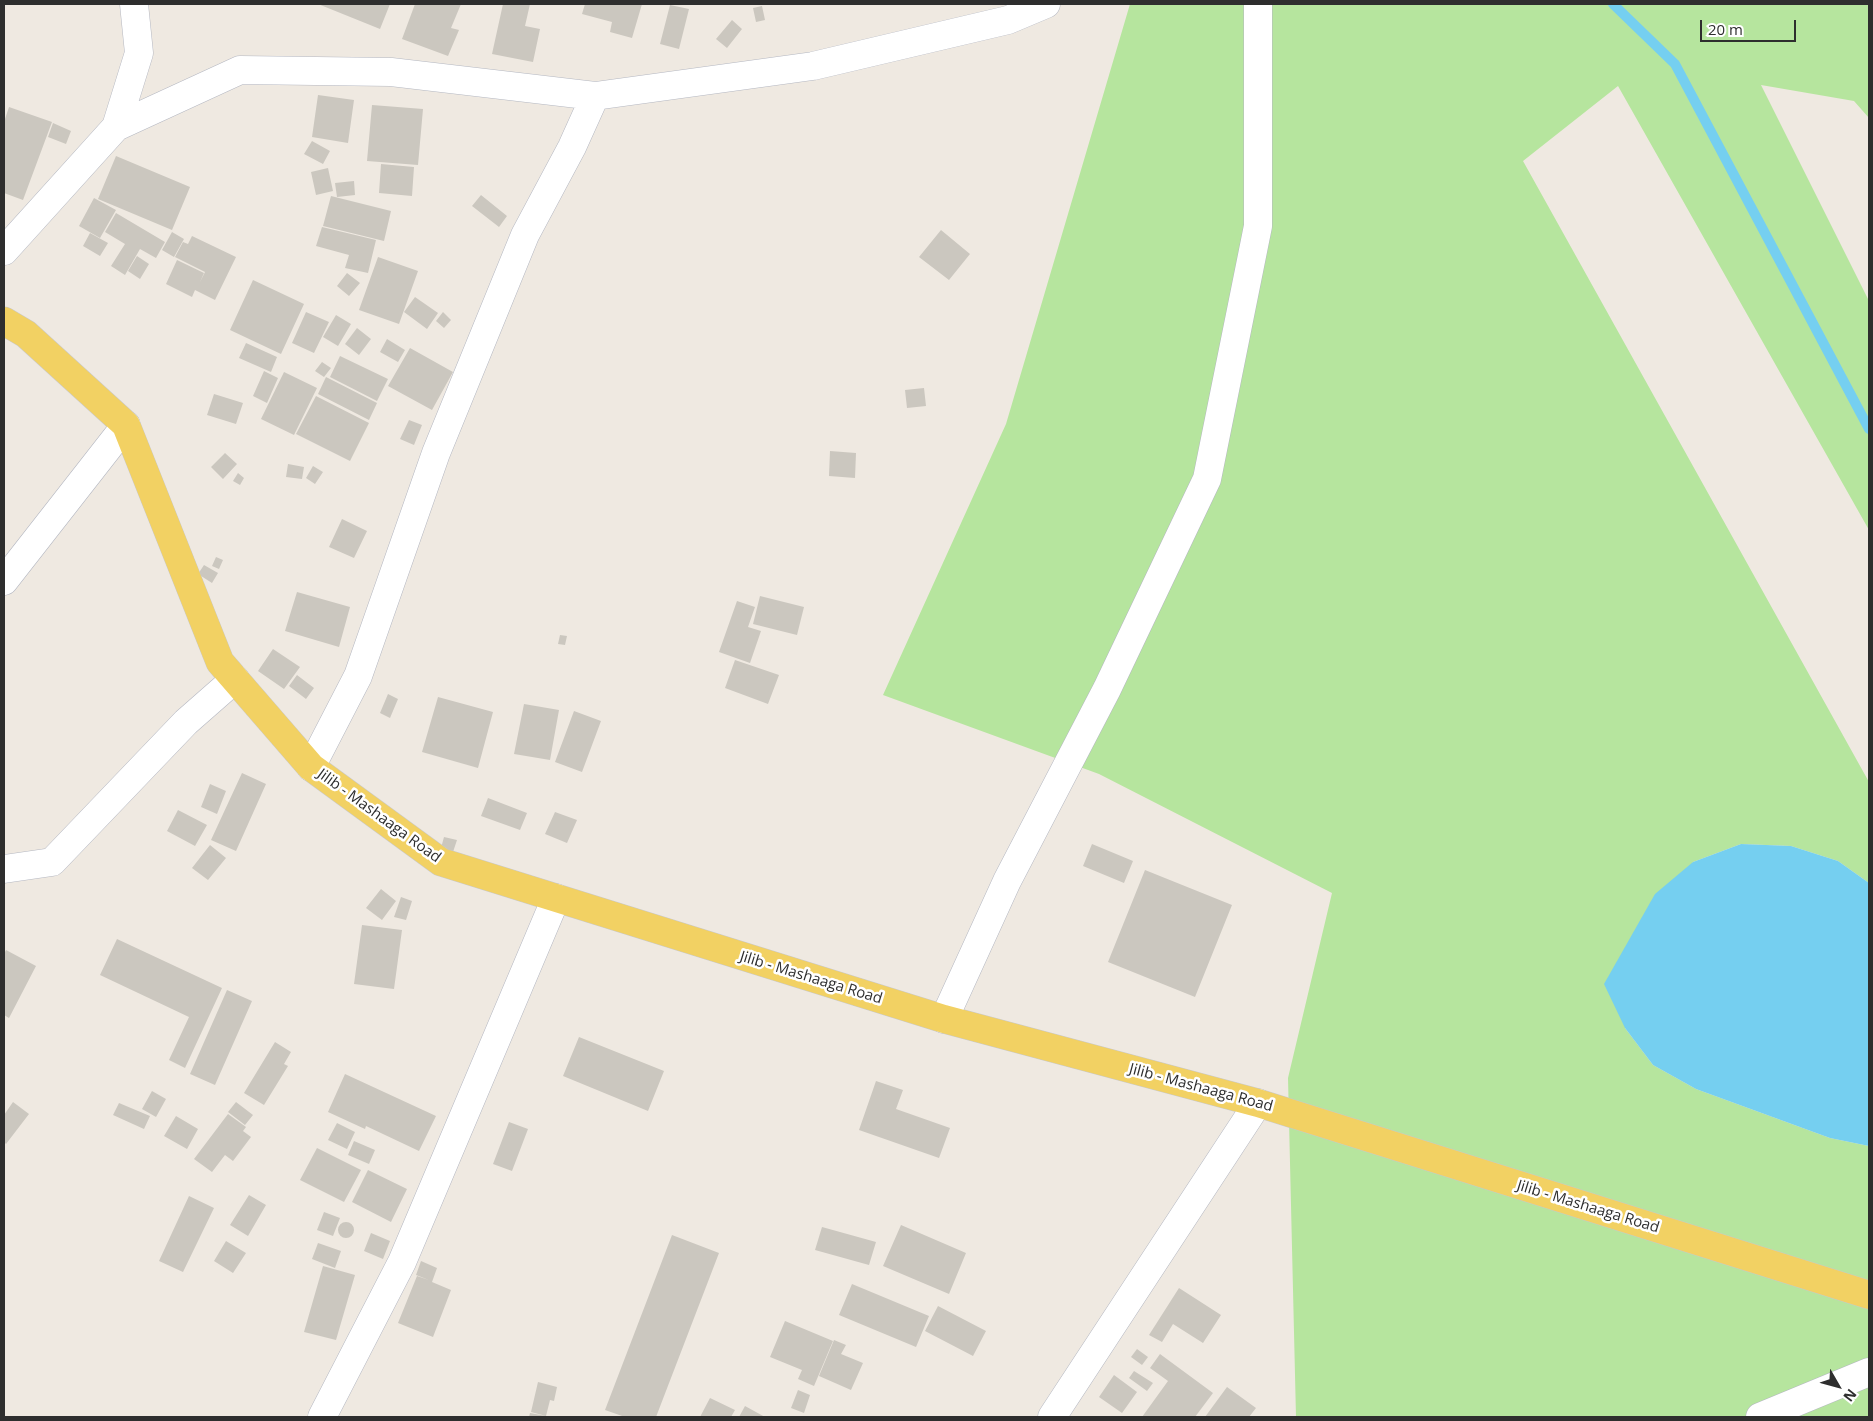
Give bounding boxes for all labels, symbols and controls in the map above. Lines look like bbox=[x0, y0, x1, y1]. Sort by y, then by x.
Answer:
scale bar bbox=[1703, 10, 1799, 42]
text: 20 m bbox=[1708, 19, 1743, 39]
street label: Jilib - Mashaaga Road bbox=[314, 765, 444, 867]
street label: Jilib - Mashaaga Road bbox=[738, 948, 884, 1008]
street label: Jilib - Mashaaga Road bbox=[1127, 1060, 1275, 1116]
street label: Jilib - Mashaaga Road bbox=[1515, 1177, 1661, 1237]
north arrow bbox=[1813, 1361, 1863, 1411]
text: N bbox=[1839, 1385, 1861, 1406]

